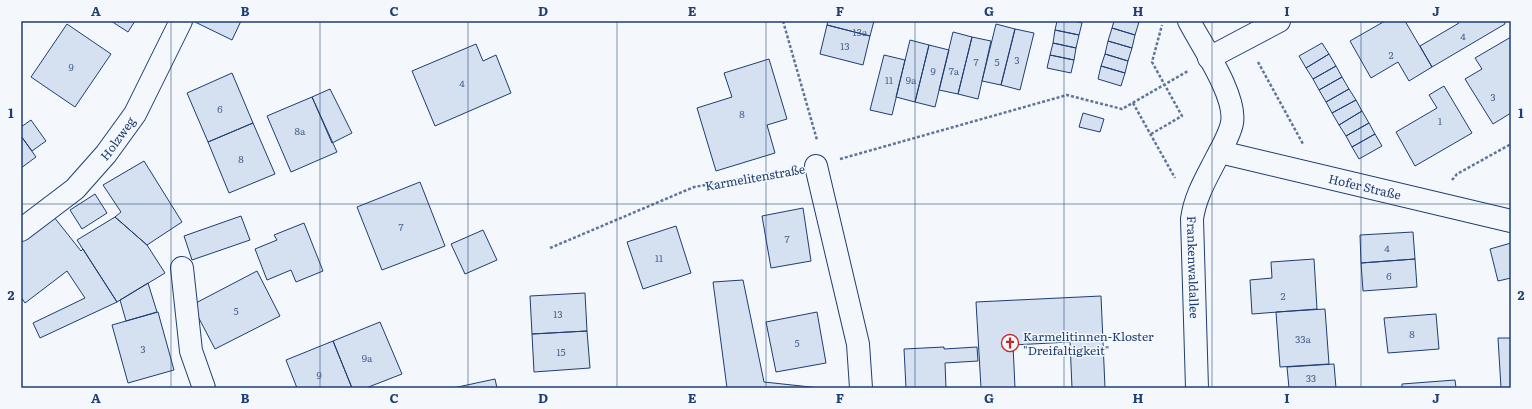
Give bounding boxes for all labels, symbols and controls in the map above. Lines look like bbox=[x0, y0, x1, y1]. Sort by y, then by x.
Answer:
text: A bbox=[91, 1, 101, 20]
text: B bbox=[241, 1, 250, 20]
text: C bbox=[389, 1, 399, 20]
text: D bbox=[538, 1, 548, 20]
text: E bbox=[688, 1, 697, 20]
text: F bbox=[836, 1, 844, 20]
text: G bbox=[984, 1, 994, 20]
text: H bbox=[1133, 1, 1144, 20]
text: I bbox=[1284, 1, 1290, 20]
text: J bbox=[1432, 1, 1440, 20]
house number: 13a bbox=[853, 24, 868, 39]
house number: 4 bbox=[1460, 28, 1466, 43]
house number: 13 bbox=[840, 38, 850, 53]
house number: 2 bbox=[1388, 47, 1394, 62]
house number: 3 bbox=[1014, 52, 1020, 67]
house number: 7 bbox=[973, 54, 979, 69]
house number: 5 bbox=[994, 54, 1000, 69]
house number: 9 bbox=[68, 59, 74, 74]
house number: 9 bbox=[930, 63, 936, 78]
house number: 7a bbox=[949, 63, 960, 78]
house number: 11 bbox=[885, 72, 893, 87]
house number: 9a bbox=[906, 72, 917, 87]
house number: 4 bbox=[459, 75, 465, 90]
house number: 3 bbox=[1490, 89, 1496, 104]
house number: 6 bbox=[217, 101, 223, 116]
text: 1 bbox=[8, 103, 14, 122]
text: 1 bbox=[1518, 103, 1524, 122]
house number: 8 bbox=[739, 106, 745, 121]
street label: Holzweg bbox=[96, 113, 139, 164]
house number: 1 bbox=[1438, 113, 1442, 128]
house number: 8a bbox=[295, 123, 306, 138]
house number: 8 bbox=[238, 151, 244, 166]
street label: Karmelitenstraße bbox=[704, 159, 806, 195]
street label: Hofer Straße bbox=[1327, 169, 1403, 204]
street label: Frankenwaldallee bbox=[1183, 216, 1204, 319]
house number: 7 bbox=[398, 219, 404, 234]
house number: 7 bbox=[784, 231, 790, 246]
house number: 4 bbox=[1384, 240, 1390, 255]
house number: 11 bbox=[655, 250, 663, 265]
house number: 6 bbox=[1386, 268, 1392, 283]
text: 2 bbox=[8, 285, 15, 304]
text: 2 bbox=[1518, 285, 1525, 304]
house number: 2 bbox=[1280, 288, 1286, 303]
house number: 5 bbox=[233, 303, 239, 318]
house number: 13 bbox=[553, 306, 563, 321]
house number: 8 bbox=[1409, 326, 1415, 341]
place label: Karmelitinnen-Kloster "Dreifaltigkeit" bbox=[1023, 327, 1154, 359]
house number: 33a bbox=[1295, 331, 1312, 346]
church icon: Karmelitinnen-Kloster "Dreifaltigkeit" bbox=[1000, 333, 1020, 353]
house number: 5 bbox=[794, 335, 800, 350]
house number: 3 bbox=[140, 341, 146, 356]
house number: 15 bbox=[556, 344, 566, 359]
house number: 9a bbox=[362, 350, 373, 365]
house number: 9 bbox=[316, 367, 322, 382]
house number: 33 bbox=[1306, 370, 1316, 385]
text: A bbox=[91, 388, 101, 407]
text: B bbox=[241, 388, 250, 407]
text: C bbox=[389, 388, 399, 407]
text: D bbox=[538, 388, 548, 407]
text: E bbox=[688, 388, 697, 407]
text: F bbox=[836, 388, 844, 407]
text: G bbox=[984, 388, 994, 407]
text: H bbox=[1133, 388, 1144, 407]
text: I bbox=[1284, 388, 1290, 407]
text: J bbox=[1432, 388, 1440, 407]

